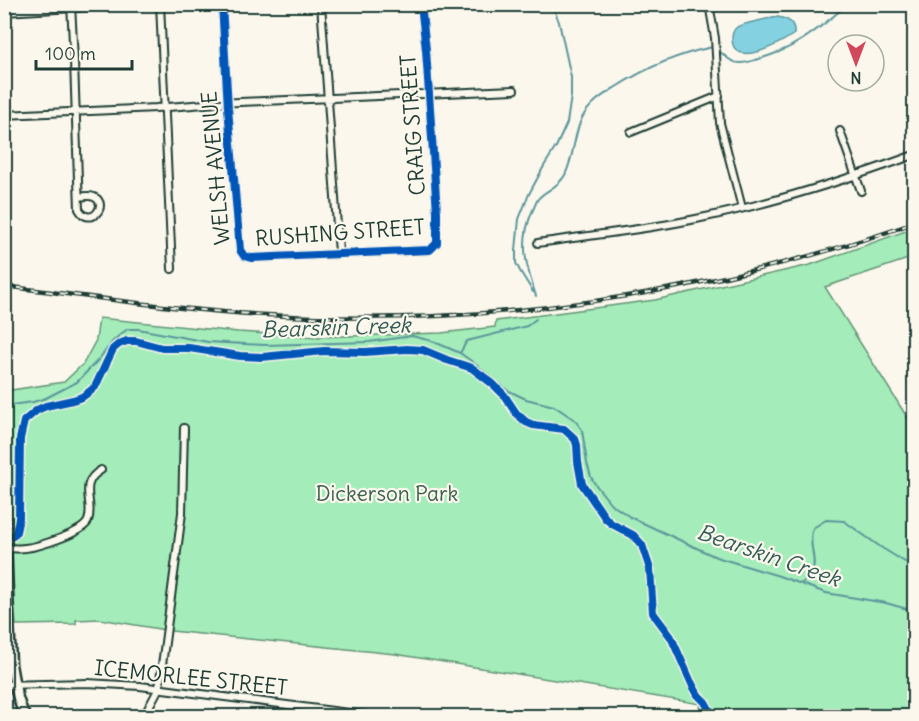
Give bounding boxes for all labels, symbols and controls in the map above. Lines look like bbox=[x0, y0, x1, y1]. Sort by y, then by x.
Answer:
scale bar bbox=[36, 33, 132, 71]
north arrow bbox=[826, 33, 886, 93]
text: 100 m bbox=[45, 42, 96, 65]
street label: CRAIG STREET bbox=[394, 54, 431, 196]
text: N bbox=[850, 68, 862, 88]
street label: WELSH AVENUE bbox=[195, 90, 236, 246]
street label: RUSHING STREET bbox=[254, 213, 426, 252]
water label: Bearskin Creek bbox=[261, 310, 413, 344]
park label: Dickerson Park bbox=[316, 480, 458, 507]
water label: Bearskin Creek bbox=[694, 517, 846, 593]
street label: ICEMORLEE STREET bbox=[93, 654, 289, 701]

